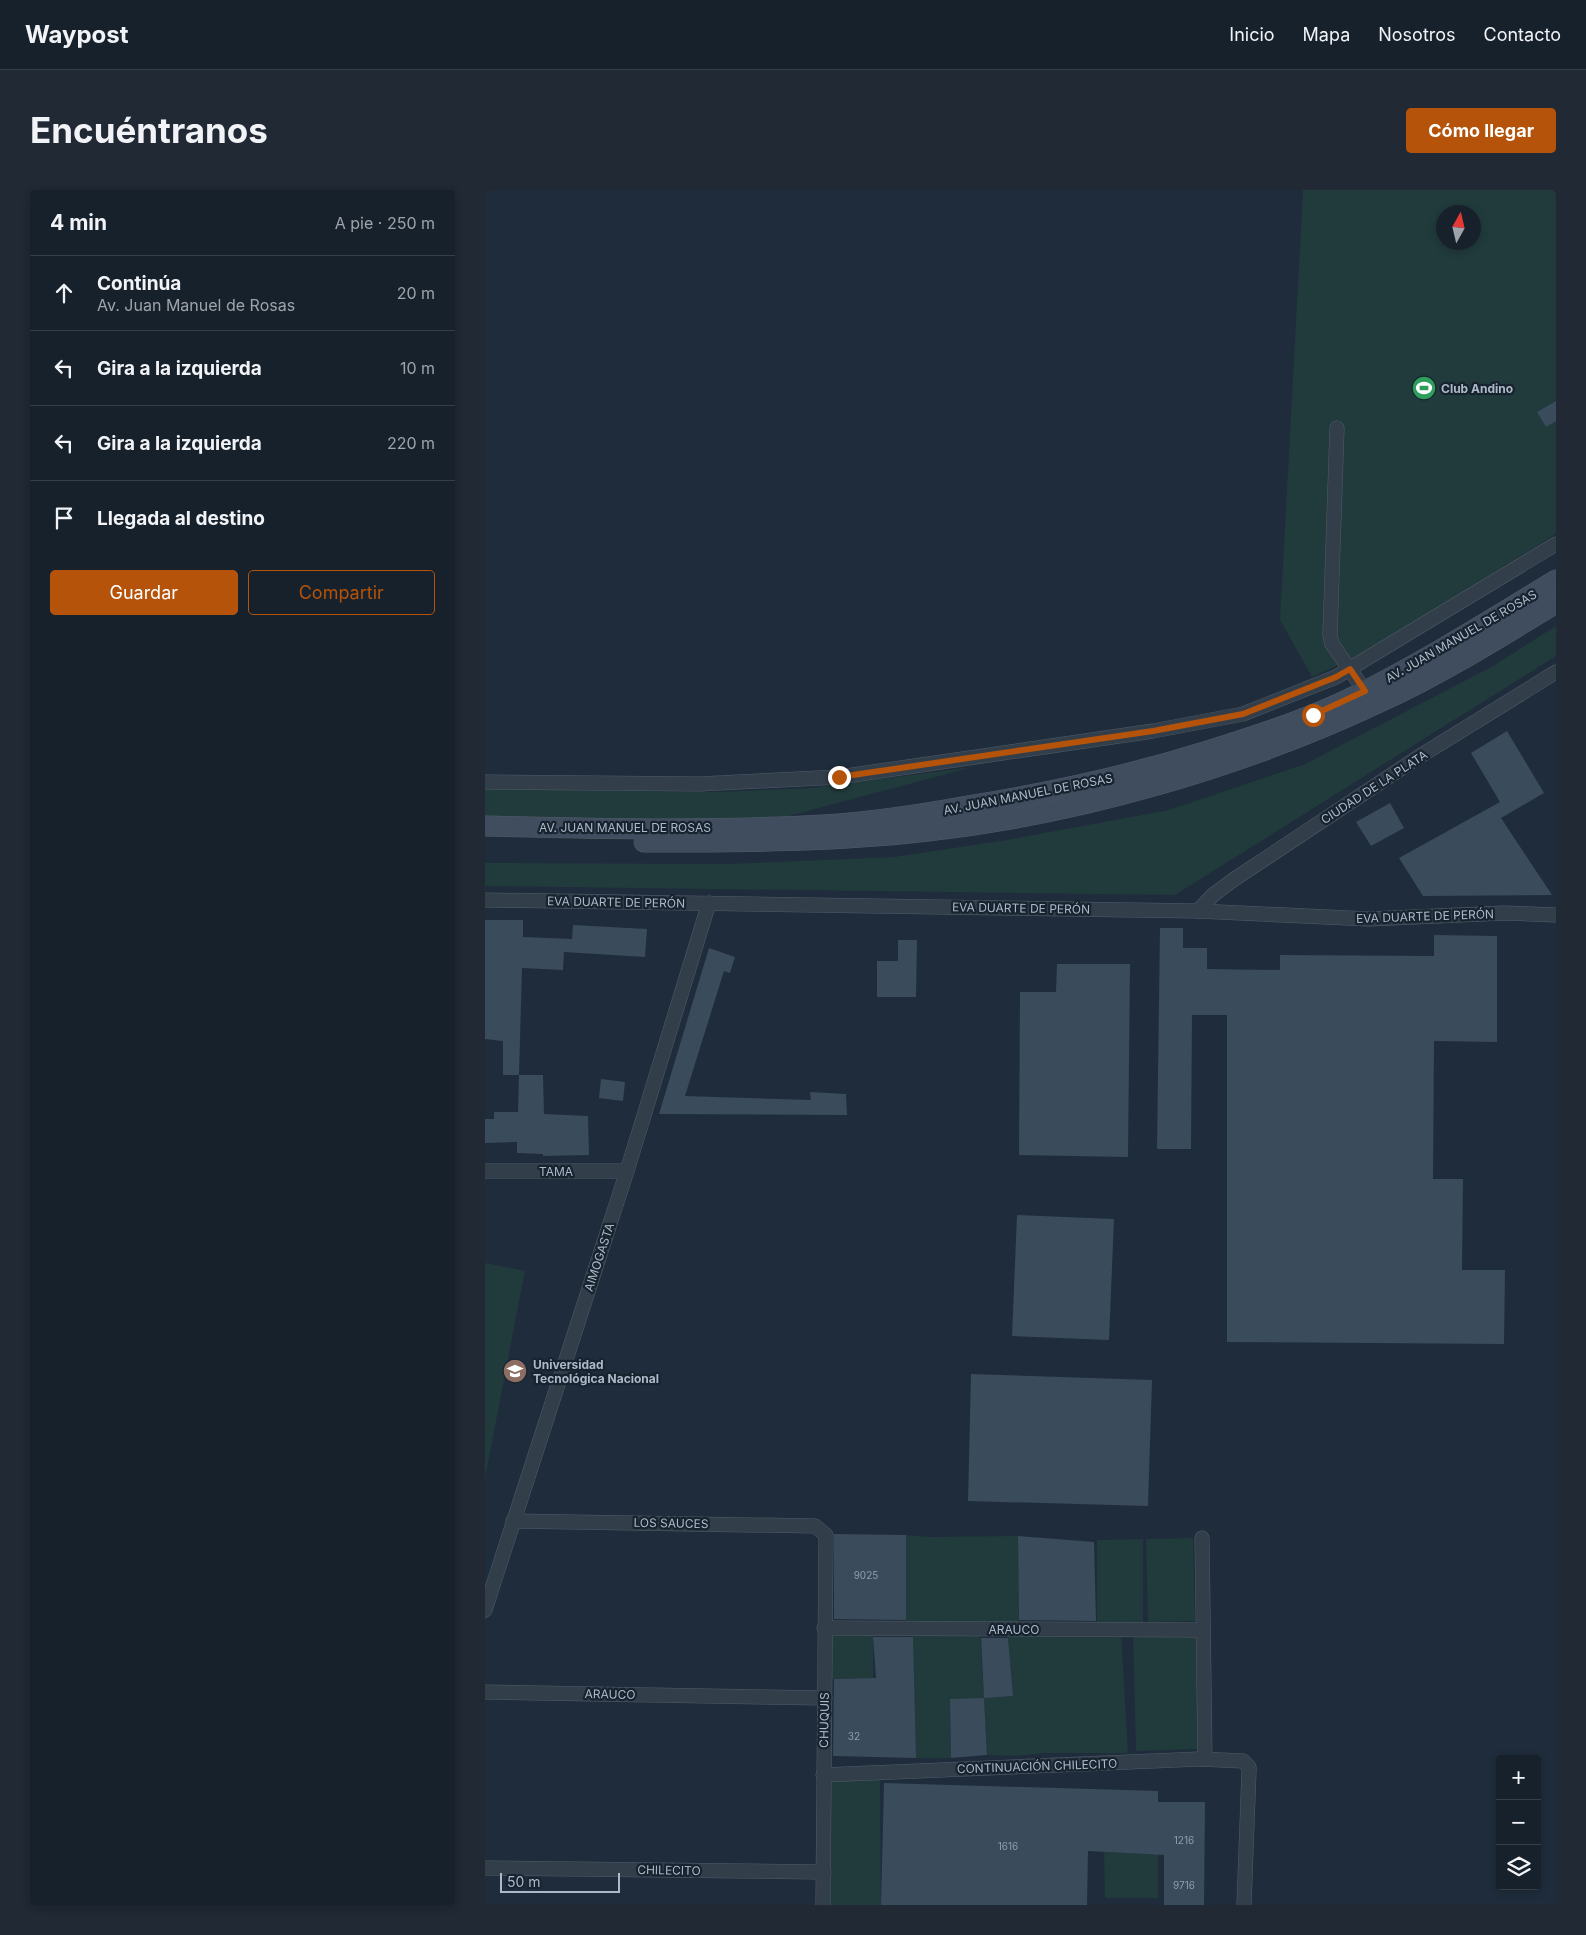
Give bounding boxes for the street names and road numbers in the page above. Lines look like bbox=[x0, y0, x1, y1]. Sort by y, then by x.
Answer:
street label: AV. JUAN MANUEL DE ROSAS bbox=[1383, 586, 1539, 685]
street label: CIUDAD DE LA PLATA bbox=[1318, 747, 1430, 827]
street label: AV. JUAN MANUEL DE ROSAS bbox=[942, 770, 1114, 818]
street label: AV. JUAN MANUEL DE ROSAS bbox=[539, 820, 711, 835]
street label: EVA DUARTE DE PERÓN bbox=[547, 893, 685, 911]
street label: EVA DUARTE DE PERÓN bbox=[952, 899, 1090, 917]
street label: EVA DUARTE DE PERÓN bbox=[1356, 906, 1494, 926]
street label: TAMA bbox=[539, 1164, 573, 1179]
street label: AIMOGASTA bbox=[581, 1221, 617, 1293]
street label: LOS SAUCES bbox=[633, 1515, 709, 1531]
street label: ARAUCO bbox=[989, 1622, 1039, 1637]
street label: ARAUCO bbox=[584, 1686, 636, 1702]
street label: CHUQUIS bbox=[816, 1692, 832, 1748]
street label: CONTINUACIÓN CHILECITO bbox=[956, 1756, 1118, 1776]
street label: CHILECITO bbox=[637, 1862, 701, 1878]

